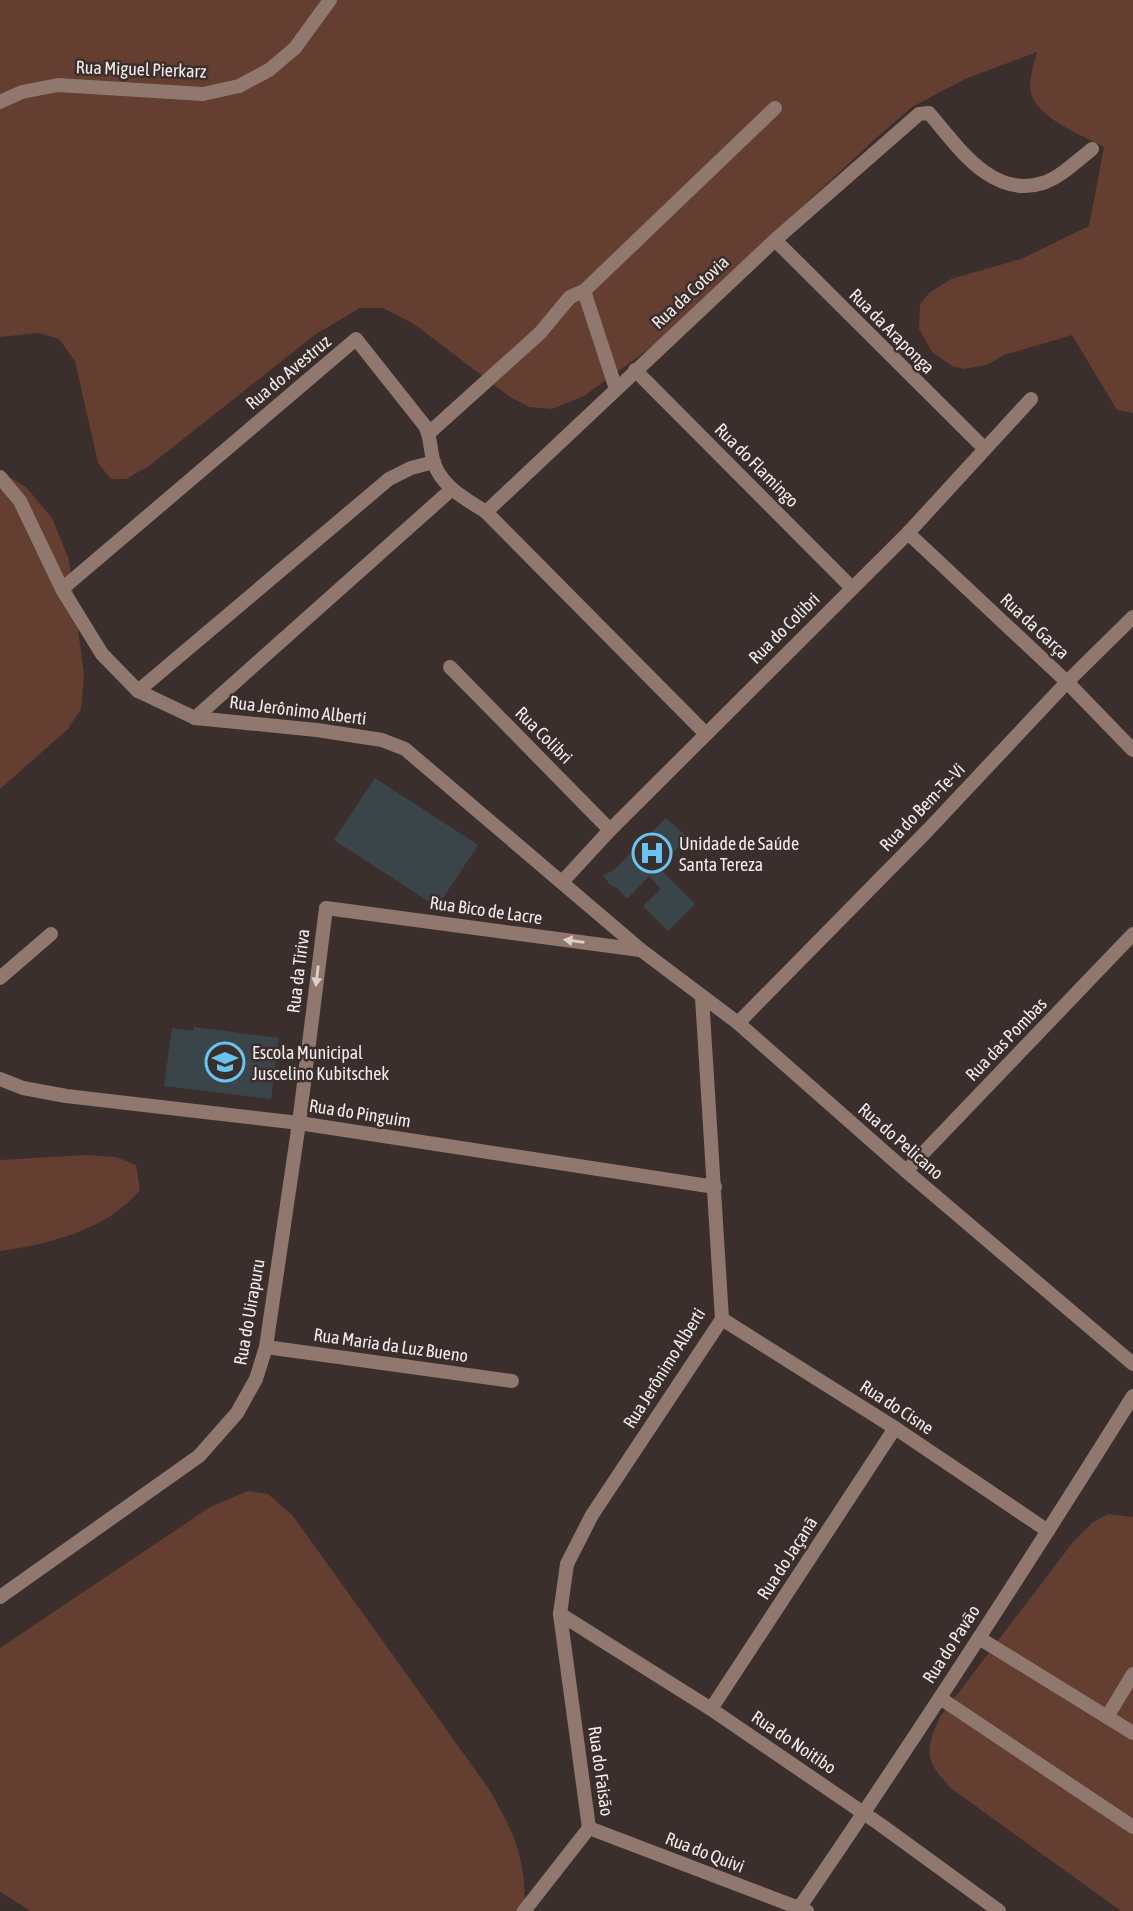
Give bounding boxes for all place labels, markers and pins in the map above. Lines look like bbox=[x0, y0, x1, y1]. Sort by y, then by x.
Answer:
hospital icon: Unidade de Saúde Santa Tereza bbox=[631, 832, 673, 874]
place label: Unidade de Saúde Santa Tereza bbox=[679, 833, 799, 875]
school or university icon: Escola Municipal Juscelino Kubitschek bbox=[204, 1041, 246, 1083]
place label: Escola Municipal Juscelino Kubitschek bbox=[252, 1042, 389, 1084]

